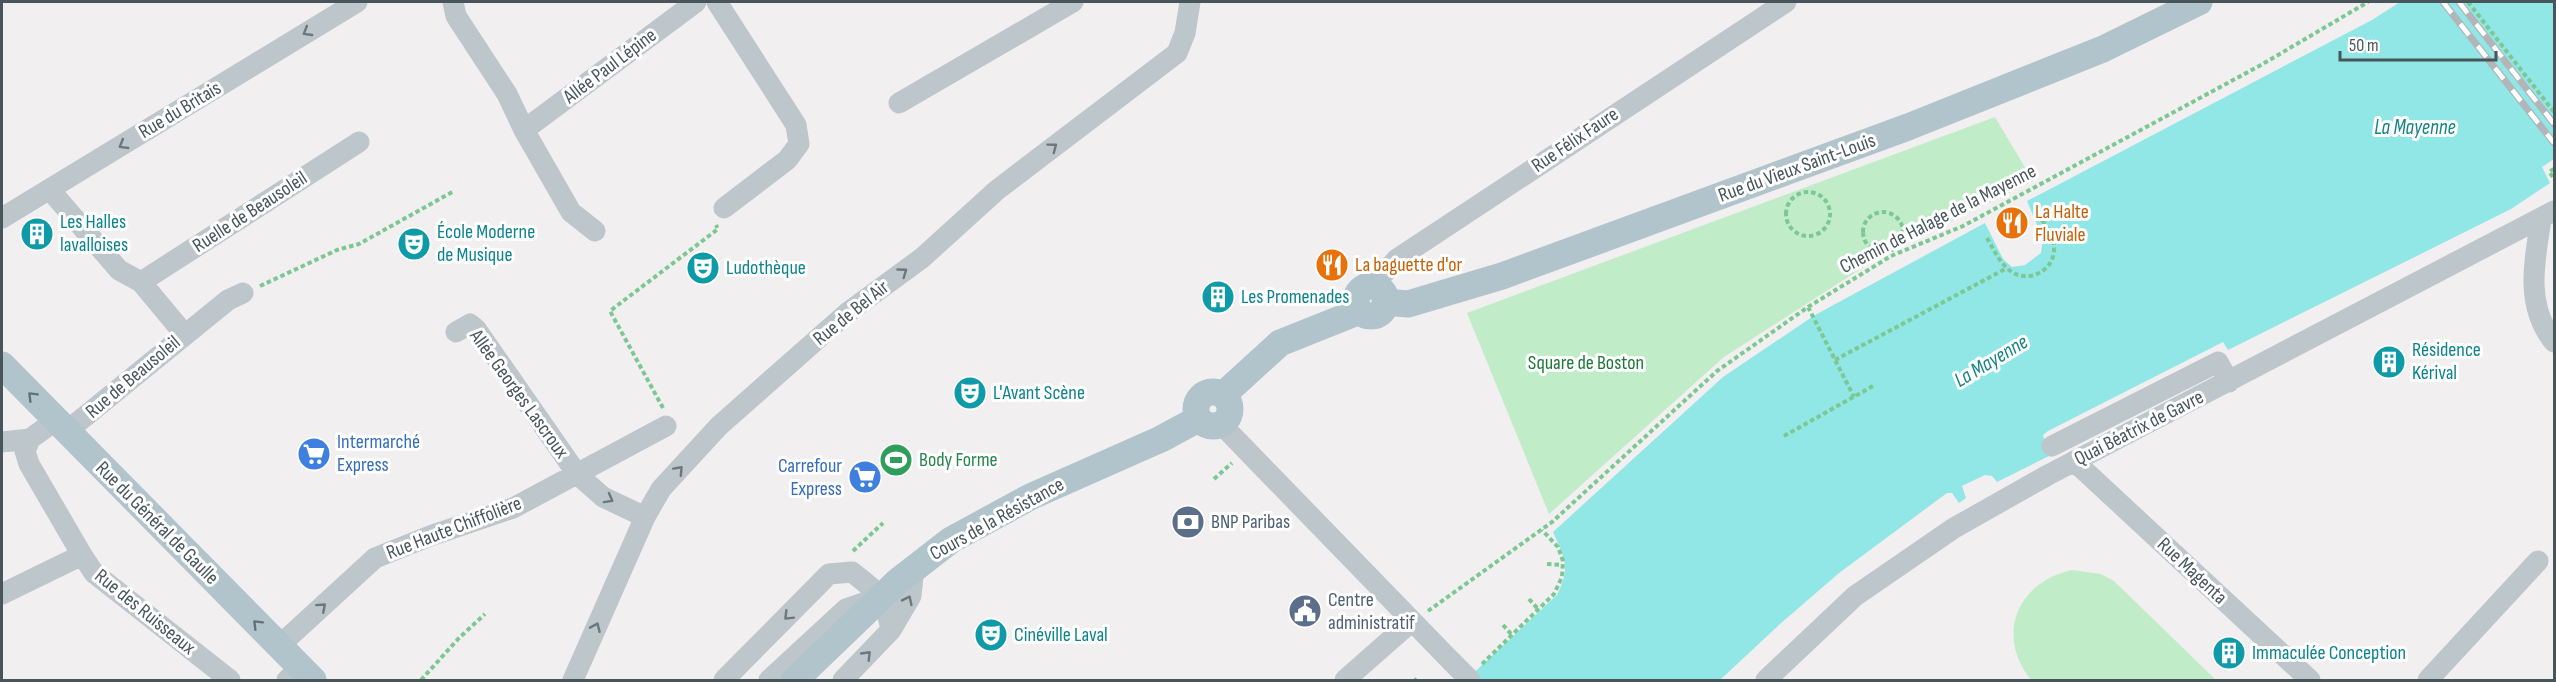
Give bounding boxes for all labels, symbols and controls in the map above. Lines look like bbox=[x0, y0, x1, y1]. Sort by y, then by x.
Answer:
street label: Allée Paul Lépine bbox=[558, 23, 661, 109]
scale bar bbox=[2340, 24, 2496, 62]
one-way arrow bbox=[303, 25, 313, 37]
text: 50 m bbox=[2349, 35, 2379, 56]
street label: Rue du Britais bbox=[135, 76, 225, 144]
street label: Rue Félix Faure bbox=[1527, 102, 1623, 178]
water label: La Mayenne bbox=[2374, 115, 2456, 140]
street label: Rue du Vieux Saint-Louis bbox=[1715, 128, 1879, 208]
one-way arrow bbox=[119, 137, 129, 149]
one-way arrow bbox=[1047, 144, 1058, 155]
street label: Chemin de Halage de la Mayenne bbox=[1836, 159, 2040, 279]
street label: Ruelle de Beausoleil bbox=[188, 166, 312, 258]
place label: La Halte Fluviale bbox=[2035, 200, 2089, 247]
restaurant icon: La Halte Fluviale bbox=[1994, 205, 2030, 241]
place label: Les Halles lavalloises bbox=[60, 210, 128, 257]
building icon: Les Halles lavalloises bbox=[19, 216, 55, 252]
place label: École Moderne de Musique bbox=[437, 220, 535, 267]
theatre icon: École Moderne de Musique bbox=[396, 226, 432, 262]
restaurant icon: La baguette d'or bbox=[1314, 247, 1350, 283]
theatre icon: Ludothèque bbox=[685, 250, 721, 286]
place label: La baguette d'or bbox=[1355, 253, 1463, 277]
place label: Ludothèque bbox=[726, 256, 806, 280]
one-way arrow bbox=[897, 268, 908, 279]
street label: Rue de Bel Air bbox=[808, 275, 894, 351]
building icon: Les Promenades bbox=[1200, 279, 1236, 315]
place label: Les Promenades bbox=[1241, 285, 1349, 309]
street label: Allée Georges Lascroux bbox=[464, 324, 574, 463]
water label: La Mayenne bbox=[1950, 329, 2032, 393]
street label: Rue de Beausoleil bbox=[81, 331, 185, 423]
place label: Résidence Kérival bbox=[2412, 338, 2481, 385]
building icon: Résidence Kérival bbox=[2371, 344, 2407, 380]
park label: Square de Boston bbox=[1528, 351, 1644, 375]
theatre icon: L'Avant Scène bbox=[952, 375, 988, 411]
place label: L'Avant Scène bbox=[993, 381, 1085, 405]
street label: Quai Béatrix de Gavre bbox=[2070, 385, 2208, 471]
one-way arrow bbox=[28, 392, 39, 403]
place label: Intermarché Express bbox=[337, 430, 420, 477]
supermarket icon: Intermarché Express bbox=[296, 436, 332, 472]
sports icon: Body Forme bbox=[878, 442, 914, 478]
place label: Body Forme bbox=[919, 448, 998, 472]
place label: Carrefour Express bbox=[778, 454, 842, 501]
street label: Rue du Général de Gaulle bbox=[90, 456, 224, 590]
supermarket icon: Carrefour Express bbox=[847, 459, 883, 495]
one-way arrow bbox=[672, 466, 683, 476]
street label: Cours de la Résistance bbox=[926, 472, 1068, 566]
street label: Rue Haute Chiffolière bbox=[383, 491, 525, 565]
one-way arrow bbox=[603, 492, 613, 503]
bank icon: BNP Paribas bbox=[1170, 504, 1206, 540]
place label: BNP Paribas bbox=[1211, 510, 1290, 534]
street label: Rue Magenta bbox=[2152, 533, 2232, 609]
street label: Rue des Ruisseaux bbox=[90, 564, 201, 660]
place label: Centre administratif bbox=[1328, 588, 1415, 635]
public building icon: Centre administratif bbox=[1287, 593, 1323, 629]
one-way arrow bbox=[900, 595, 912, 606]
one-way arrow bbox=[315, 603, 326, 614]
one-way arrow bbox=[785, 608, 796, 619]
theatre icon: Cinéville Laval bbox=[973, 617, 1009, 653]
one-way arrow bbox=[253, 621, 264, 631]
one-way arrow bbox=[589, 622, 601, 633]
place label: Cinéville Laval bbox=[1014, 623, 1108, 647]
building icon: Immaculée Conception bbox=[2211, 635, 2247, 671]
place label: Immaculée Conception bbox=[2252, 641, 2406, 665]
one-way arrow bbox=[860, 651, 871, 662]

